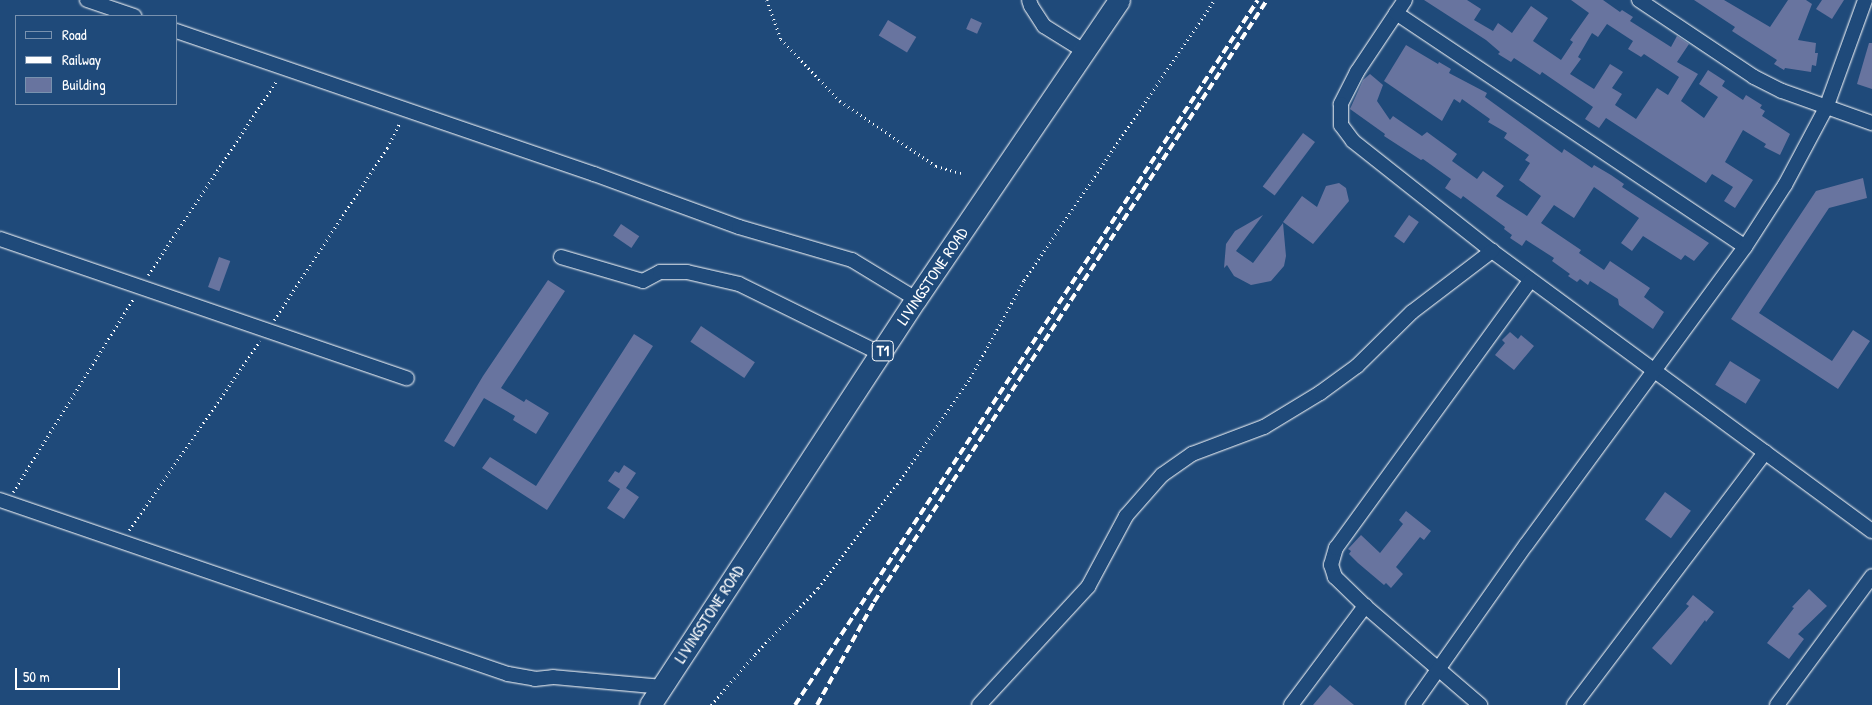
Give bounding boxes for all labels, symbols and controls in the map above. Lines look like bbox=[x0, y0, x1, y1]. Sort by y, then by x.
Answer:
legend bbox=[15, 15, 178, 105]
text: Road bbox=[62, 24, 87, 45]
text: Railway bbox=[62, 49, 101, 70]
text: Building bbox=[62, 74, 106, 95]
street label: LIVINGSTONE ROAD bbox=[892, 224, 972, 328]
road number: T1 bbox=[872, 338, 894, 364]
street label: LIVINGSTONE ROAD bbox=[670, 561, 748, 667]
scale bar bbox=[18, 658, 122, 690]
text: 50 m bbox=[23, 666, 50, 687]

